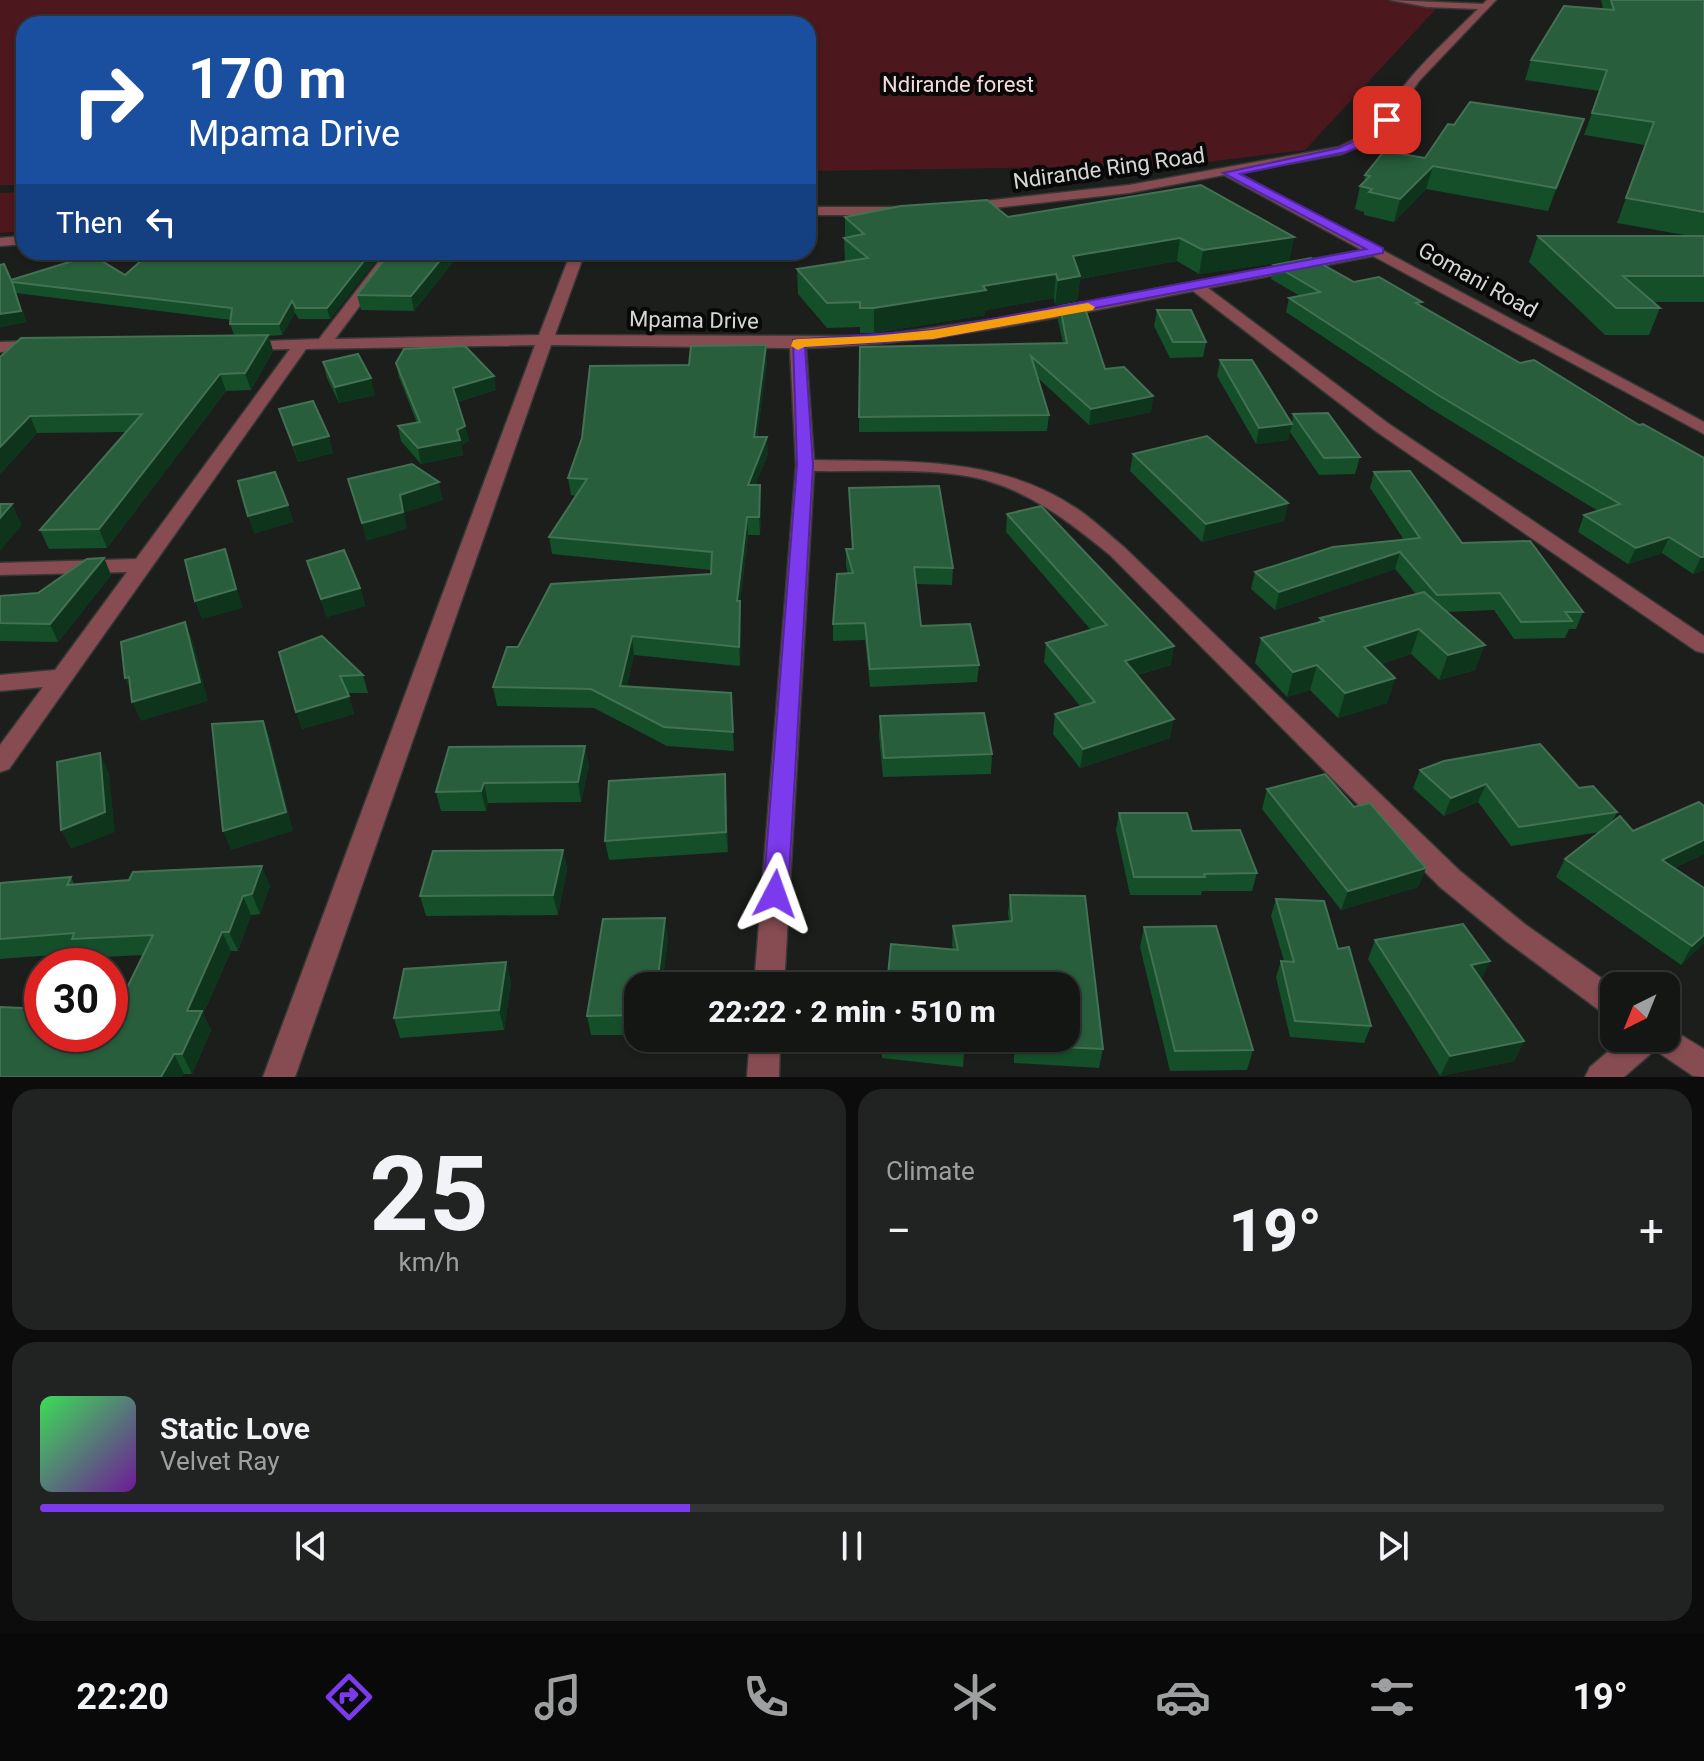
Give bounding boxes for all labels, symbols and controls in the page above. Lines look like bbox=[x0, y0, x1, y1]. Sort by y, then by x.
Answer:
text: 170 m bbox=[188, 46, 347, 112]
icon: right bbox=[56, 48, 160, 152]
park label: Ndirande forest bbox=[882, 72, 1034, 97]
pin bbox=[1353, 86, 1421, 154]
icon: arrive bbox=[1365, 98, 1409, 142]
text: Mpama Drive bbox=[188, 113, 400, 155]
street label: Ndirande Ring Road bbox=[1011, 142, 1207, 194]
icon: left bbox=[139, 200, 183, 244]
text: Then bbox=[56, 205, 123, 240]
street label: Gomani Road bbox=[1414, 237, 1542, 323]
street label: Mpama Drive bbox=[629, 306, 759, 334]
position arrow bbox=[733, 852, 817, 936]
speed limit sign: 30 bbox=[24, 948, 128, 1052]
north arrow bbox=[1600, 972, 1680, 1052]
map controls bbox=[1600, 972, 1680, 1052]
text: 22:22 · 2 min · 510 m bbox=[708, 994, 996, 1029]
text: 25 bbox=[369, 1134, 489, 1255]
text: Climate bbox=[886, 1156, 975, 1186]
text: 19° bbox=[1229, 1195, 1322, 1266]
text: − bbox=[886, 1205, 911, 1257]
text: + bbox=[1639, 1205, 1664, 1257]
text: km/h bbox=[398, 1247, 460, 1277]
text: Static Love bbox=[160, 1411, 310, 1446]
text: Velvet Ray bbox=[160, 1446, 280, 1476]
icon: previous bbox=[289, 1524, 333, 1568]
icon: pause bbox=[830, 1524, 874, 1568]
icon: next bbox=[1371, 1524, 1415, 1568]
icon: directions bbox=[321, 1669, 377, 1725]
icon: music bbox=[530, 1669, 586, 1725]
icon: phone bbox=[738, 1669, 794, 1725]
icon: climate bbox=[947, 1669, 1003, 1725]
icon: car bbox=[1155, 1669, 1211, 1725]
icon: filters bbox=[1364, 1669, 1420, 1725]
text: 22:20 bbox=[76, 1676, 169, 1718]
text: 19° bbox=[1572, 1676, 1628, 1718]

